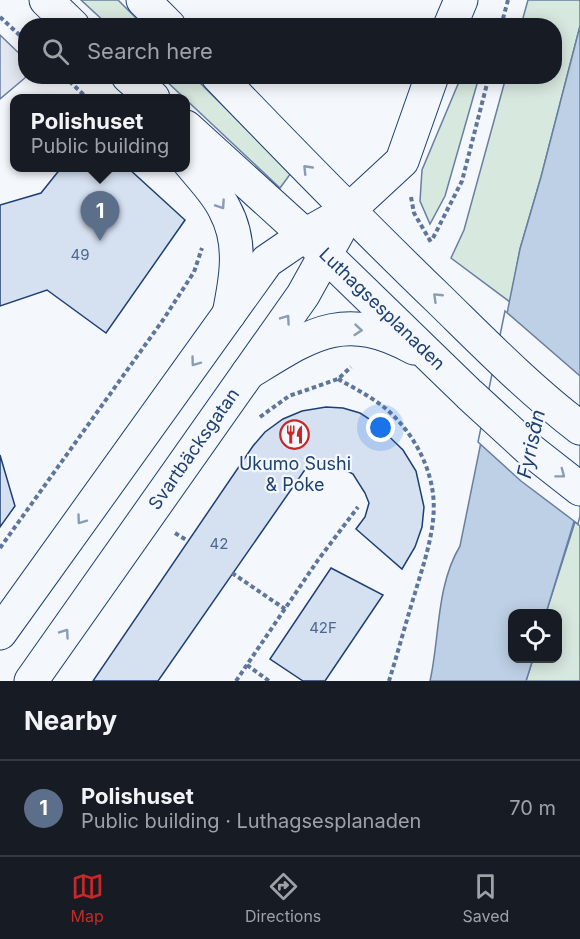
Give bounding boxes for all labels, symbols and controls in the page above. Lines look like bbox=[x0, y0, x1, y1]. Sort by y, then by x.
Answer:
search box bbox=[18, 18, 562, 84]
icon: search bbox=[39, 35, 72, 68]
text: Search here bbox=[87, 38, 213, 64]
popup bbox=[10, 94, 190, 172]
text: Polishuset bbox=[31, 108, 143, 134]
text: Public building bbox=[31, 134, 169, 158]
one-way arrow bbox=[304, 165, 315, 176]
pin: 1 bbox=[80, 192, 120, 241]
one-way arrow bbox=[214, 198, 225, 209]
street label: Luthagsesplanaden bbox=[315, 243, 449, 374]
house number: 49 bbox=[71, 245, 90, 264]
one-way arrow bbox=[433, 294, 444, 305]
one-way arrow bbox=[279, 315, 290, 326]
one-way arrow bbox=[354, 323, 363, 336]
one-way arrow bbox=[191, 355, 202, 366]
street label: Svartbäcksgatan bbox=[144, 384, 243, 513]
water label: Fyrisån bbox=[512, 407, 550, 481]
your location bbox=[366, 413, 395, 442]
restaurant icon: Ukumo Sushi & Poke bbox=[279, 419, 311, 451]
place label: Ukumo Sushi & Poke bbox=[239, 453, 351, 495]
one-way arrow bbox=[554, 466, 565, 477]
one-way arrow bbox=[77, 514, 88, 525]
house number: 42 bbox=[210, 534, 228, 553]
map controls bbox=[508, 609, 562, 663]
button: locate bbox=[508, 609, 562, 663]
house number: 42F bbox=[309, 618, 337, 637]
one-way arrow bbox=[58, 629, 69, 640]
text: Nearby bbox=[24, 705, 117, 736]
text: Polishuset bbox=[81, 783, 194, 809]
text: 1 bbox=[39, 796, 48, 820]
text: 70 m bbox=[509, 796, 556, 820]
text: Public building · Luthagsesplanaden bbox=[81, 809, 421, 833]
tab: Map bbox=[71, 870, 104, 926]
tab: Directions bbox=[245, 870, 321, 926]
tab: Saved bbox=[463, 870, 509, 926]

